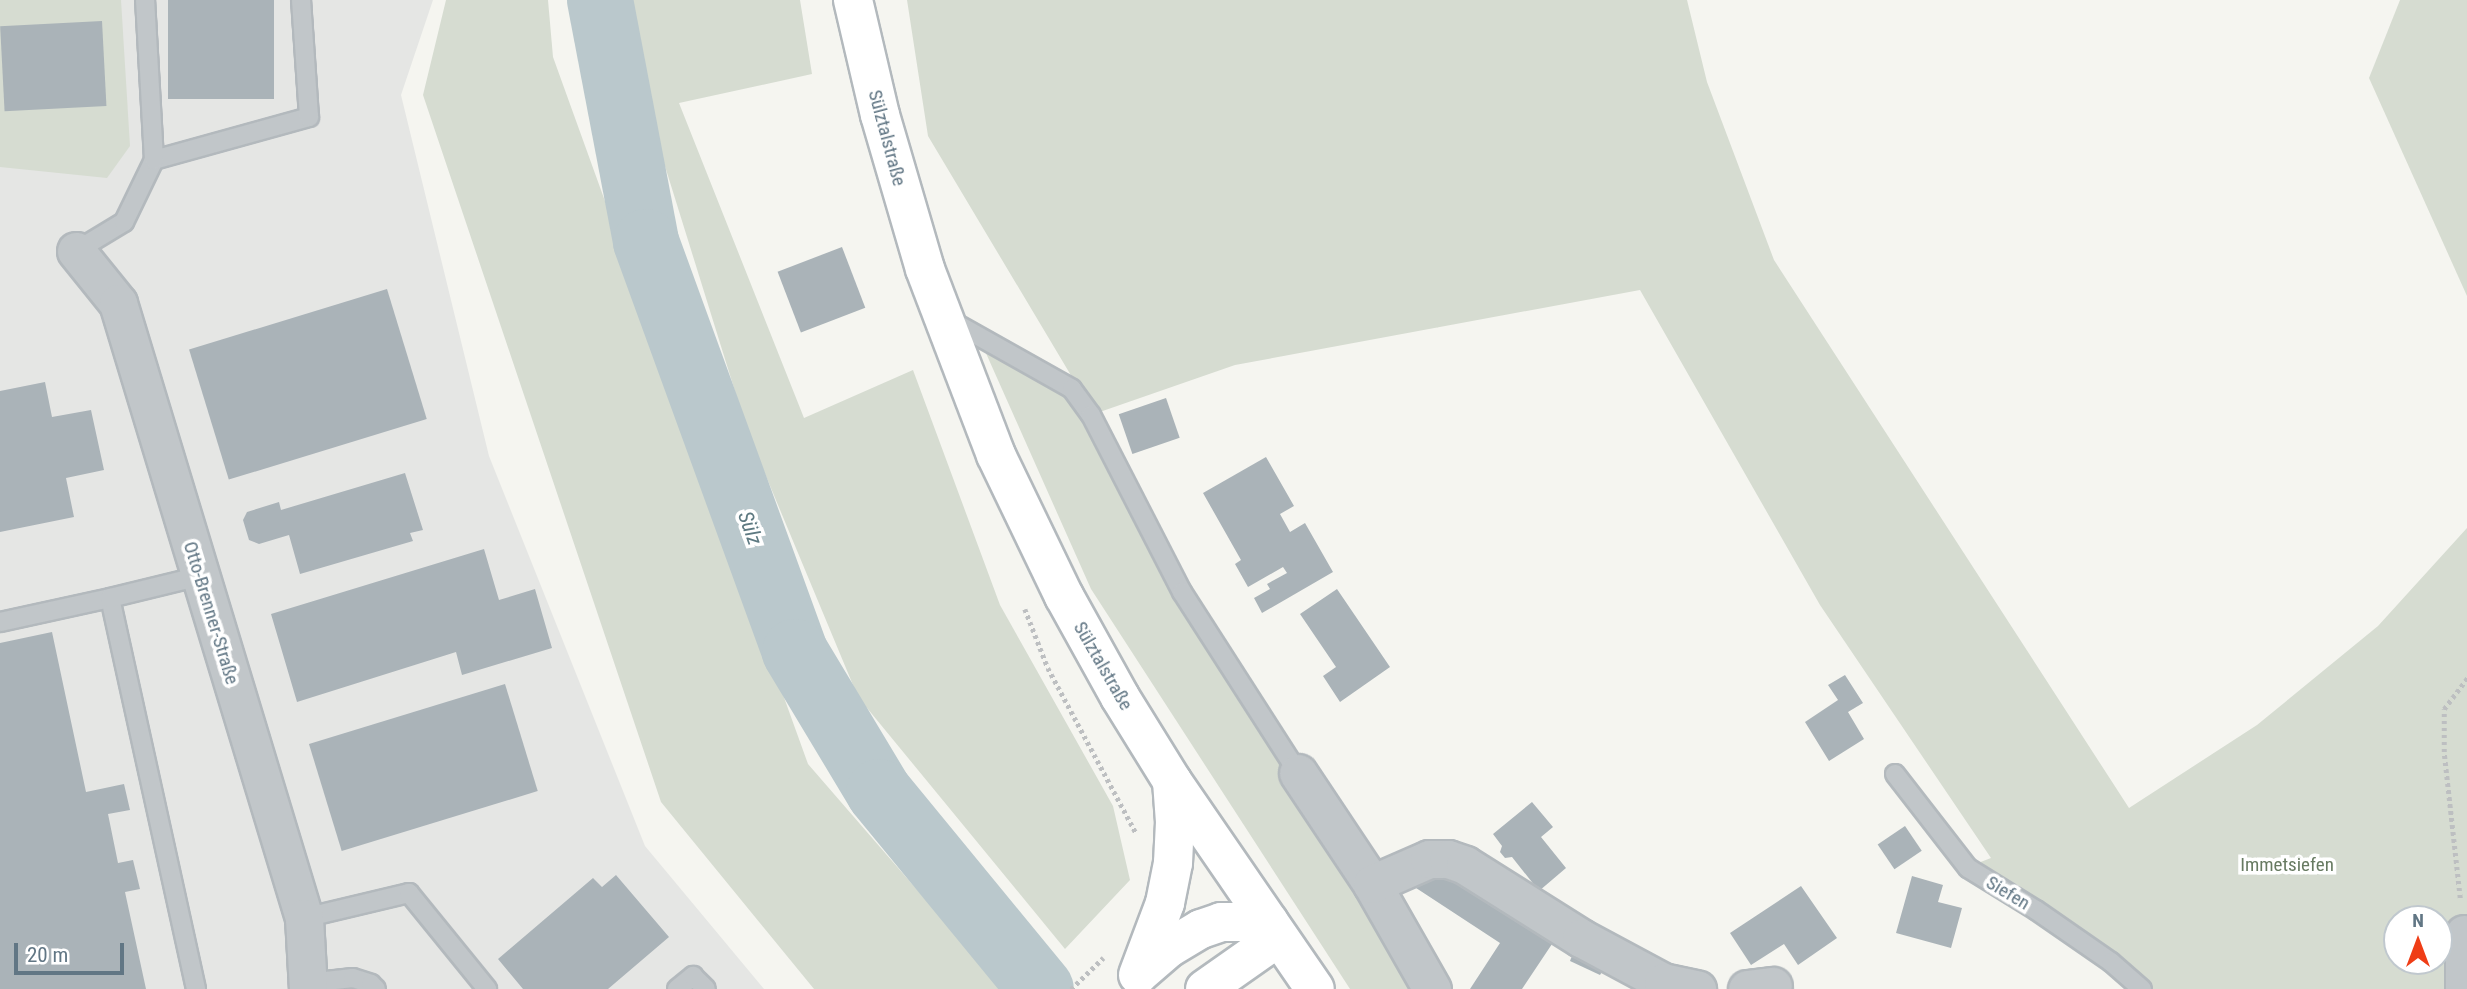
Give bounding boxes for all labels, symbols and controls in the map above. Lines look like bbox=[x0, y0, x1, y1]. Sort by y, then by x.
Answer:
street label: Sülztalstraße bbox=[863, 88, 911, 188]
water label: Sülz bbox=[732, 508, 768, 548]
street label: Otto-Brenner-Straße bbox=[178, 539, 244, 687]
street label: Sülztalstraße bbox=[1069, 618, 1137, 714]
park label: Immetsiefen bbox=[2240, 854, 2334, 876]
street label: Siefen bbox=[1982, 871, 2034, 915]
north arrow bbox=[2383, 905, 2453, 975]
text: N bbox=[2412, 909, 2424, 932]
scale bar bbox=[18, 930, 128, 974]
text: 20 m bbox=[27, 943, 68, 967]

